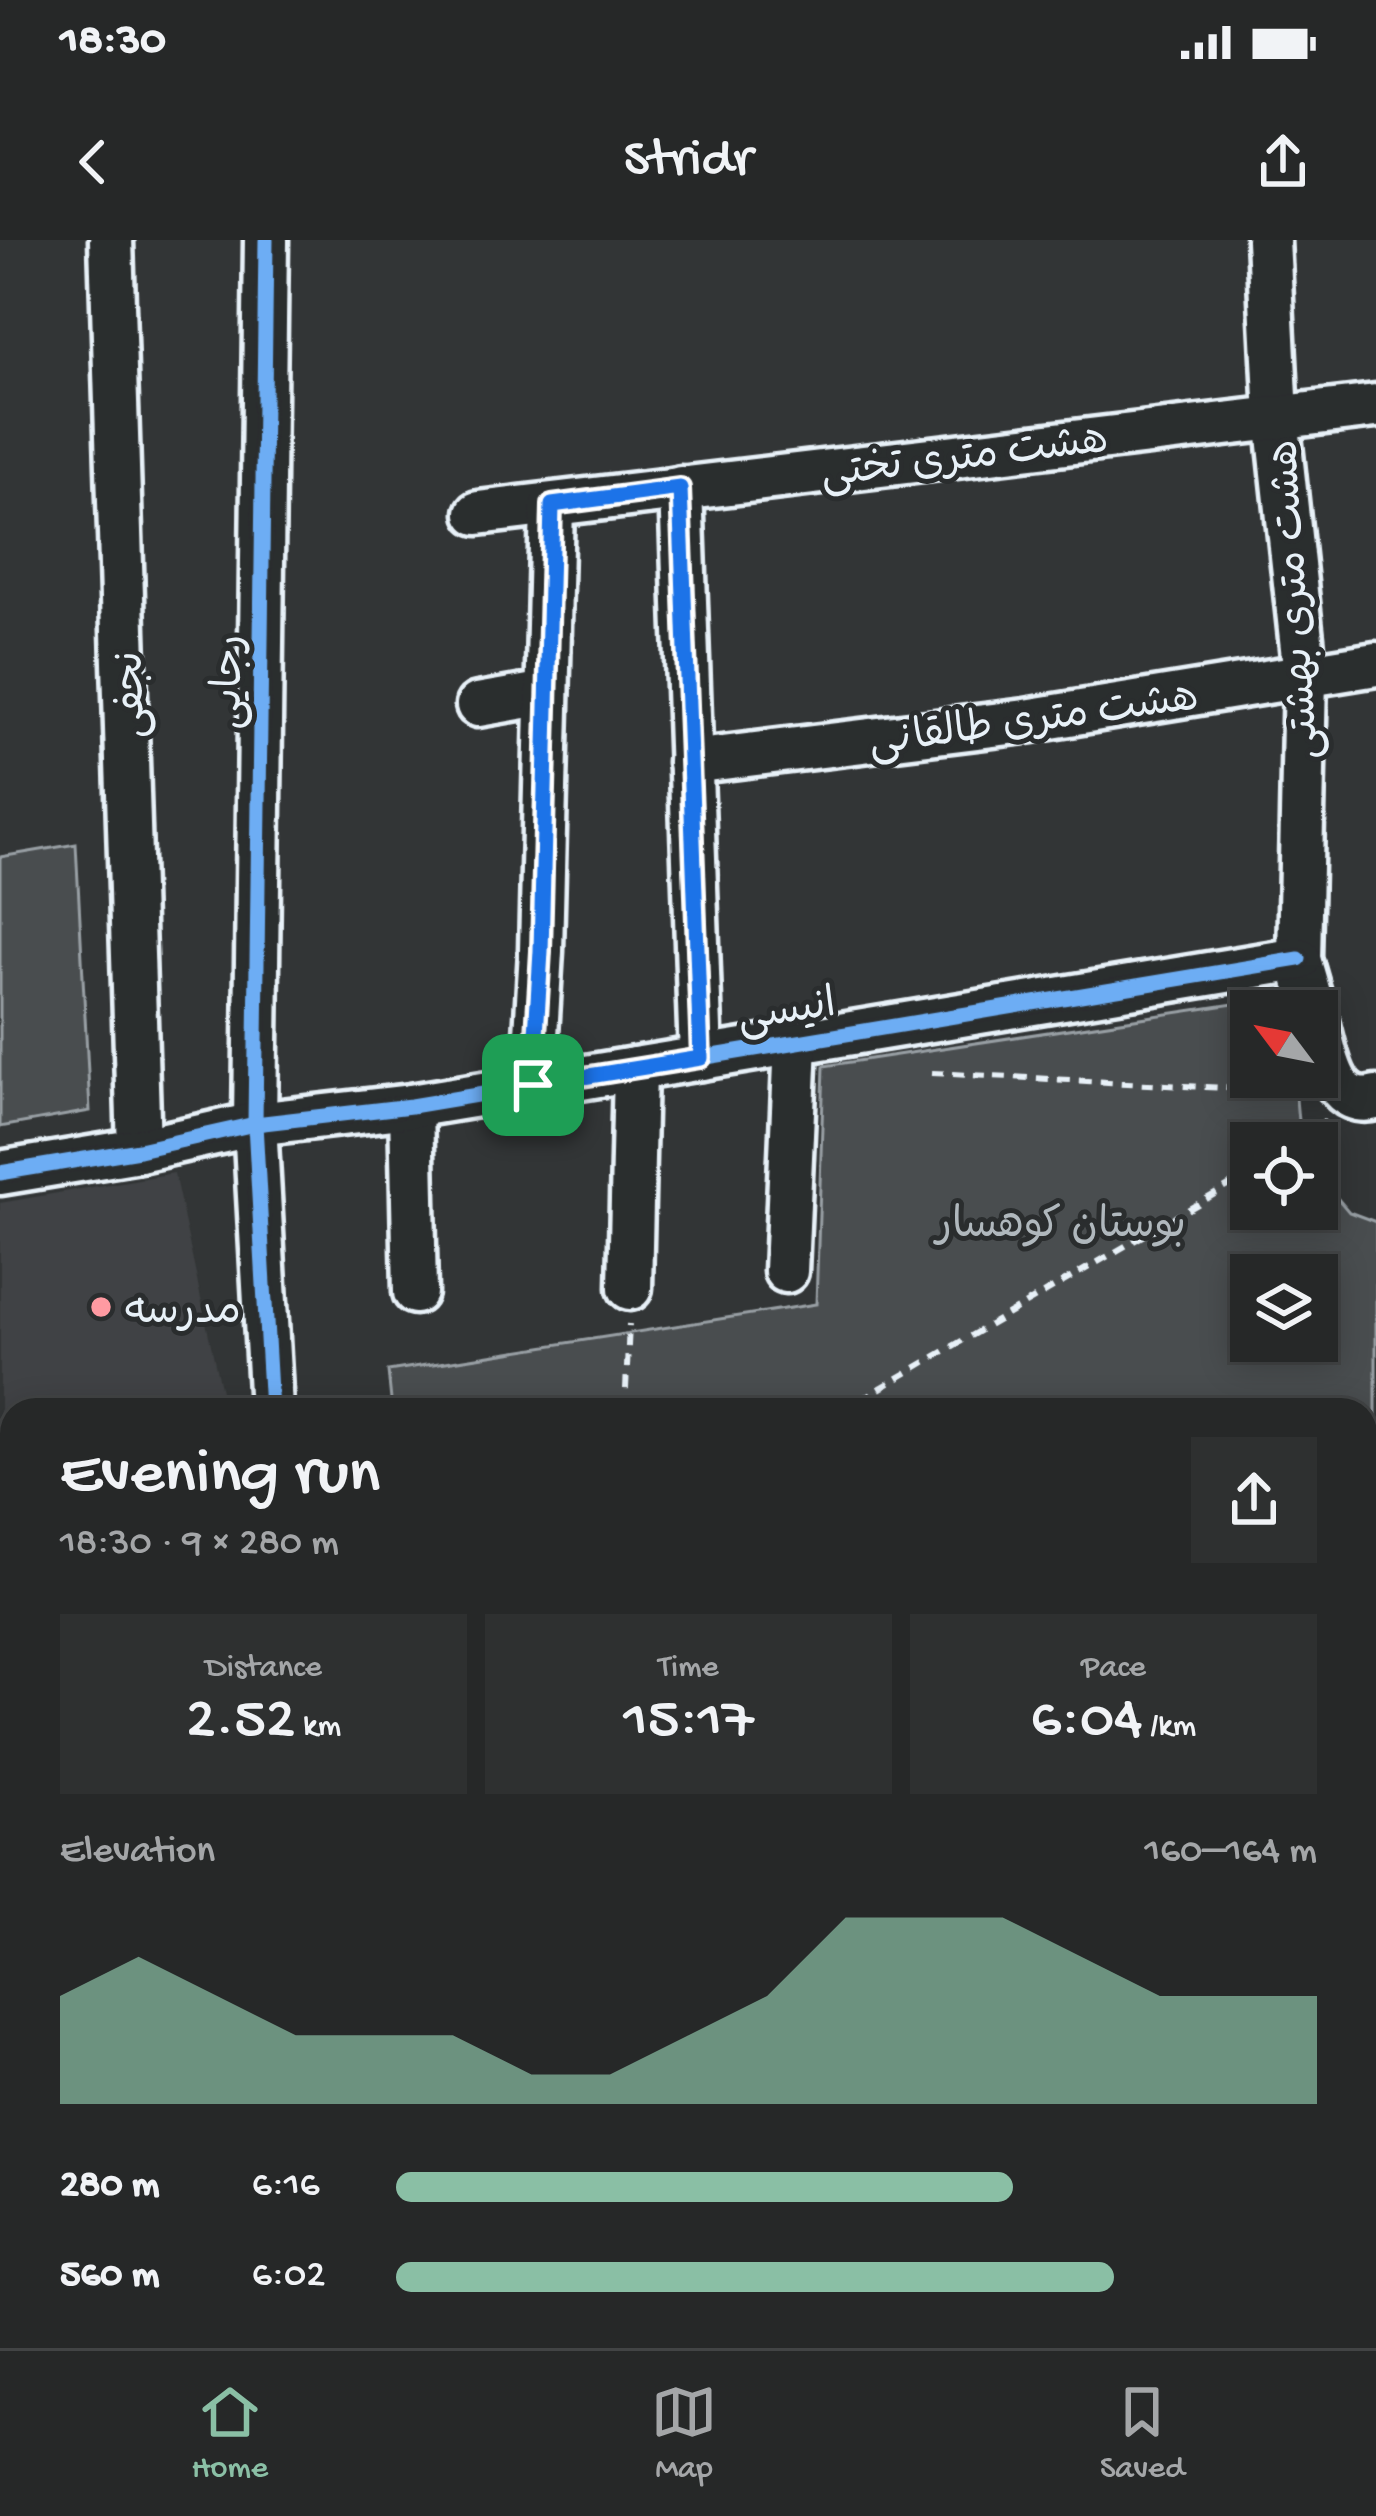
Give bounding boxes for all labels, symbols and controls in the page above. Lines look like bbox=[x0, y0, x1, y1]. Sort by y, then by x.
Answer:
text: 18:30 bbox=[60, 16, 166, 69]
icon: back bbox=[60, 129, 126, 195]
icon: share bbox=[1250, 129, 1316, 195]
text: Stridr bbox=[624, 130, 752, 194]
street label: هشت متری تختی bbox=[818, 419, 1111, 502]
street label: هشت متری بهشتی bbox=[1263, 438, 1334, 761]
street label: رجایی bbox=[206, 634, 258, 730]
street label: نجفی bbox=[108, 650, 161, 739]
street label: هشت متری طالقانی bbox=[866, 675, 1202, 771]
street label: انیسی bbox=[734, 981, 840, 1046]
north arrow bbox=[1230, 990, 1338, 1098]
map controls bbox=[1230, 990, 1338, 1362]
pin bbox=[482, 1034, 584, 1136]
icon: arrive bbox=[500, 1052, 566, 1118]
button: locate bbox=[1230, 1122, 1338, 1230]
park label: بوستان کوهسار bbox=[933, 1203, 1186, 1253]
button: layers bbox=[1230, 1254, 1338, 1362]
place label: مدرسه bbox=[125, 1290, 241, 1339]
marker: مدرسه bbox=[88, 1294, 114, 1320]
button: share bbox=[1191, 1437, 1317, 1563]
text: Evening run bbox=[60, 1438, 380, 1516]
text: 18:30 · 9 × 280 m bbox=[60, 1522, 339, 1568]
text: Distance bbox=[205, 1650, 322, 1688]
text: Time bbox=[658, 1650, 719, 1688]
text: Pace bbox=[1081, 1650, 1146, 1688]
text: 2.52 bbox=[186, 1688, 295, 1758]
text: 15:17 bbox=[623, 1688, 754, 1758]
text: 6:04 bbox=[1031, 1688, 1142, 1758]
text: km bbox=[295, 1709, 341, 1747]
text: /km bbox=[1142, 1709, 1196, 1747]
text: Elevation bbox=[60, 1830, 215, 1876]
text: 160–164 m bbox=[1145, 1830, 1317, 1876]
text: 280 m bbox=[60, 2164, 160, 2210]
text: 6:16 bbox=[252, 2164, 320, 2210]
text: 560 m bbox=[60, 2254, 159, 2300]
text: 6:02 bbox=[252, 2254, 325, 2300]
tab: Home bbox=[192, 2379, 268, 2489]
tab: Map bbox=[651, 2379, 717, 2489]
tab: Saved bbox=[1100, 2379, 1184, 2489]

